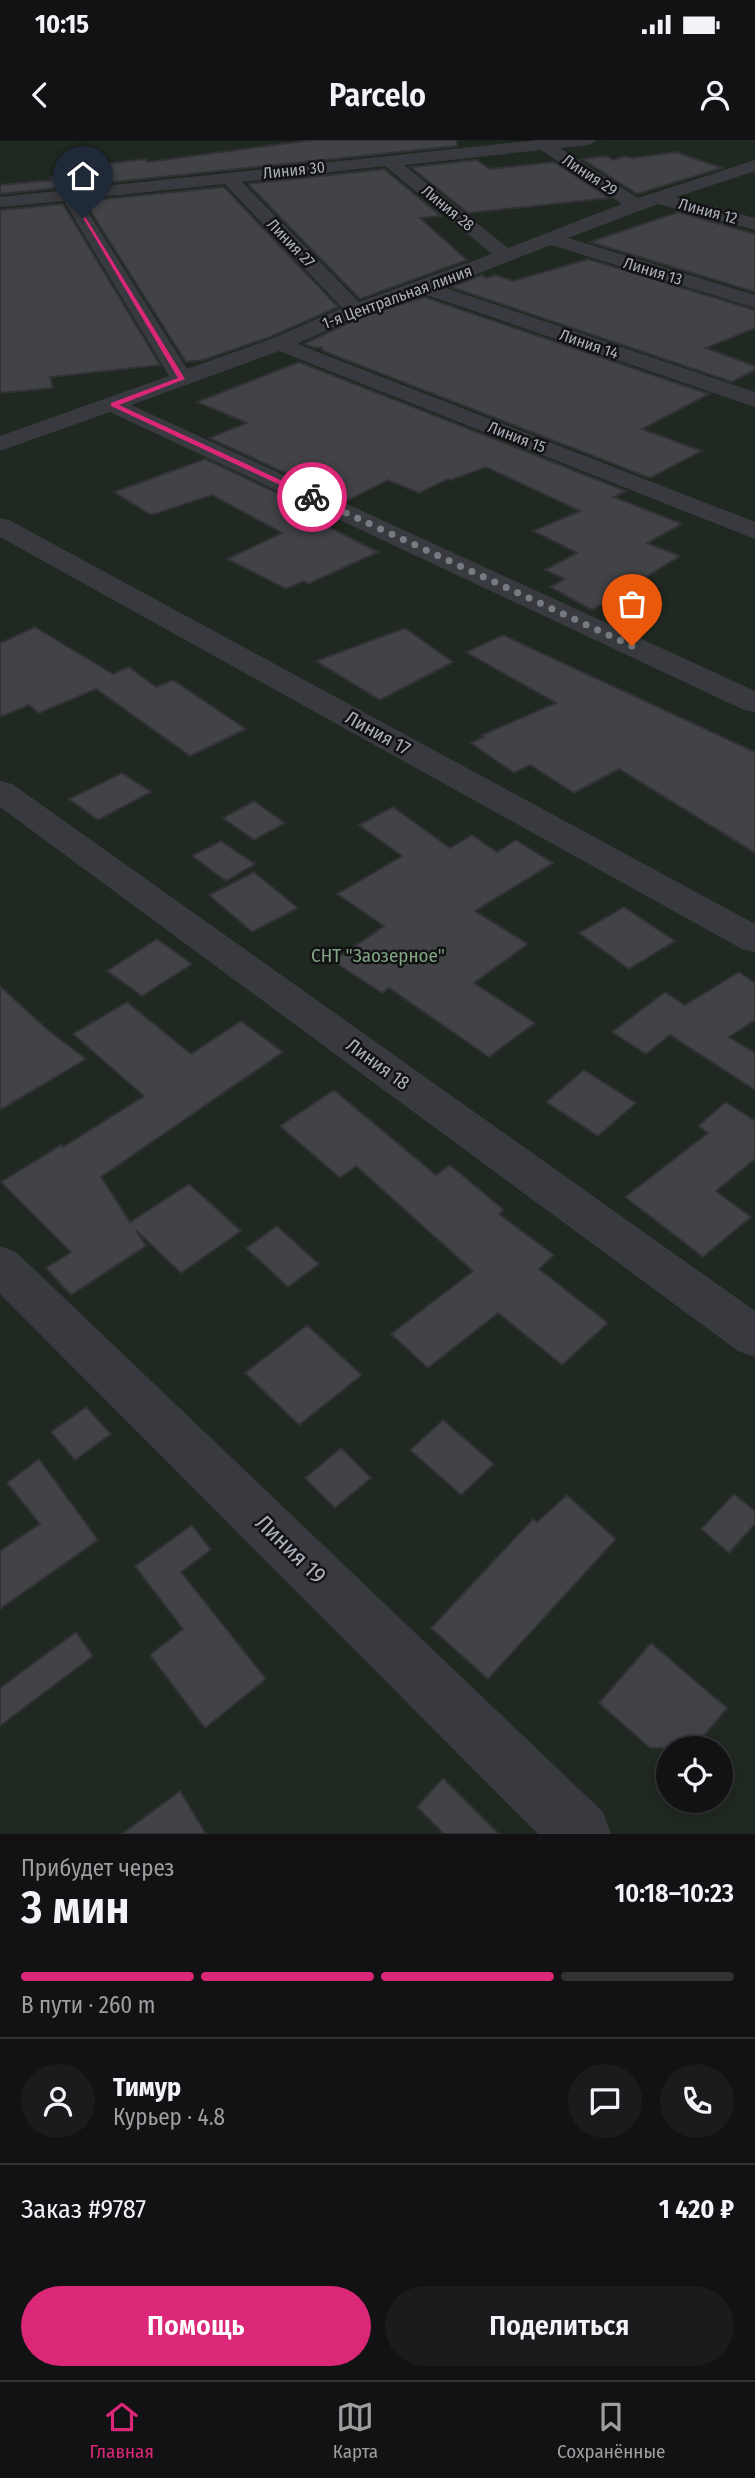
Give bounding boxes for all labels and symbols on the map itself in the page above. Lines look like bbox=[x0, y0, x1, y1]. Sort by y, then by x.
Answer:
pin bbox=[53, 146, 113, 218]
street label: Линия 29 bbox=[559, 150, 621, 200]
street label: Линия 30 bbox=[262, 157, 326, 183]
street label: Линия 28 bbox=[418, 181, 478, 235]
street label: Линия 12 bbox=[677, 194, 739, 228]
street label: Линия 27 bbox=[263, 215, 319, 272]
street label: Линия 13 bbox=[621, 253, 685, 289]
street label: 1-я Центральная линия bbox=[320, 261, 474, 333]
street label: Линия 14 bbox=[557, 325, 621, 363]
street label: Линия 15 bbox=[485, 417, 549, 457]
courier bbox=[277, 462, 347, 532]
pin bbox=[602, 574, 662, 646]
street label: Линия 17 bbox=[342, 706, 415, 760]
park label: СНТ "Заозерное" bbox=[311, 944, 445, 967]
street label: Линия 18 bbox=[342, 1033, 414, 1095]
street label: Линия 19 bbox=[250, 1509, 332, 1589]

